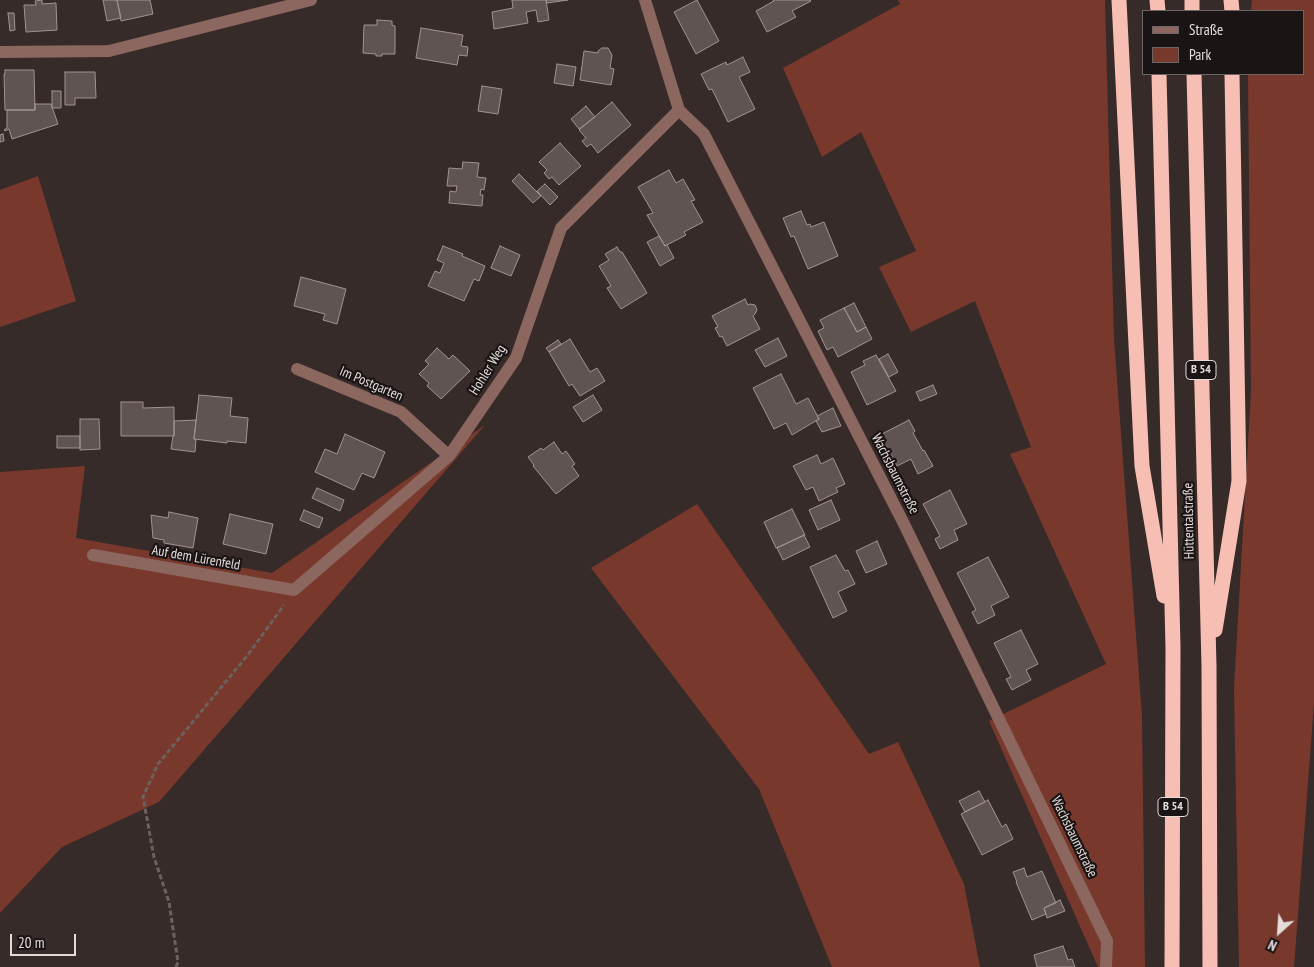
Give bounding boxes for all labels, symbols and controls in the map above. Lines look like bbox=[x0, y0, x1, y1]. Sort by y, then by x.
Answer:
legend bbox=[1142, 10, 1304, 75]
text: Straße bbox=[1189, 20, 1223, 39]
text: Park bbox=[1189, 45, 1211, 64]
street label: Hohler Weg bbox=[466, 342, 510, 398]
road number: B 54 bbox=[1186, 360, 1216, 380]
street label: Im Postgarten bbox=[337, 363, 405, 405]
street label: Wachsbaumstraße bbox=[868, 431, 922, 517]
street label: Hüttentalstraße bbox=[1180, 483, 1198, 559]
street label: Auf dem Lürenfeld bbox=[151, 542, 241, 574]
street label: Wachsbaumstraße bbox=[1047, 794, 1101, 880]
road number: B 54 bbox=[1158, 798, 1188, 816]
north arrow bbox=[1254, 907, 1304, 957]
scale bar bbox=[12, 924, 79, 956]
text: 20 m bbox=[18, 933, 44, 952]
text: N bbox=[1265, 936, 1280, 955]

